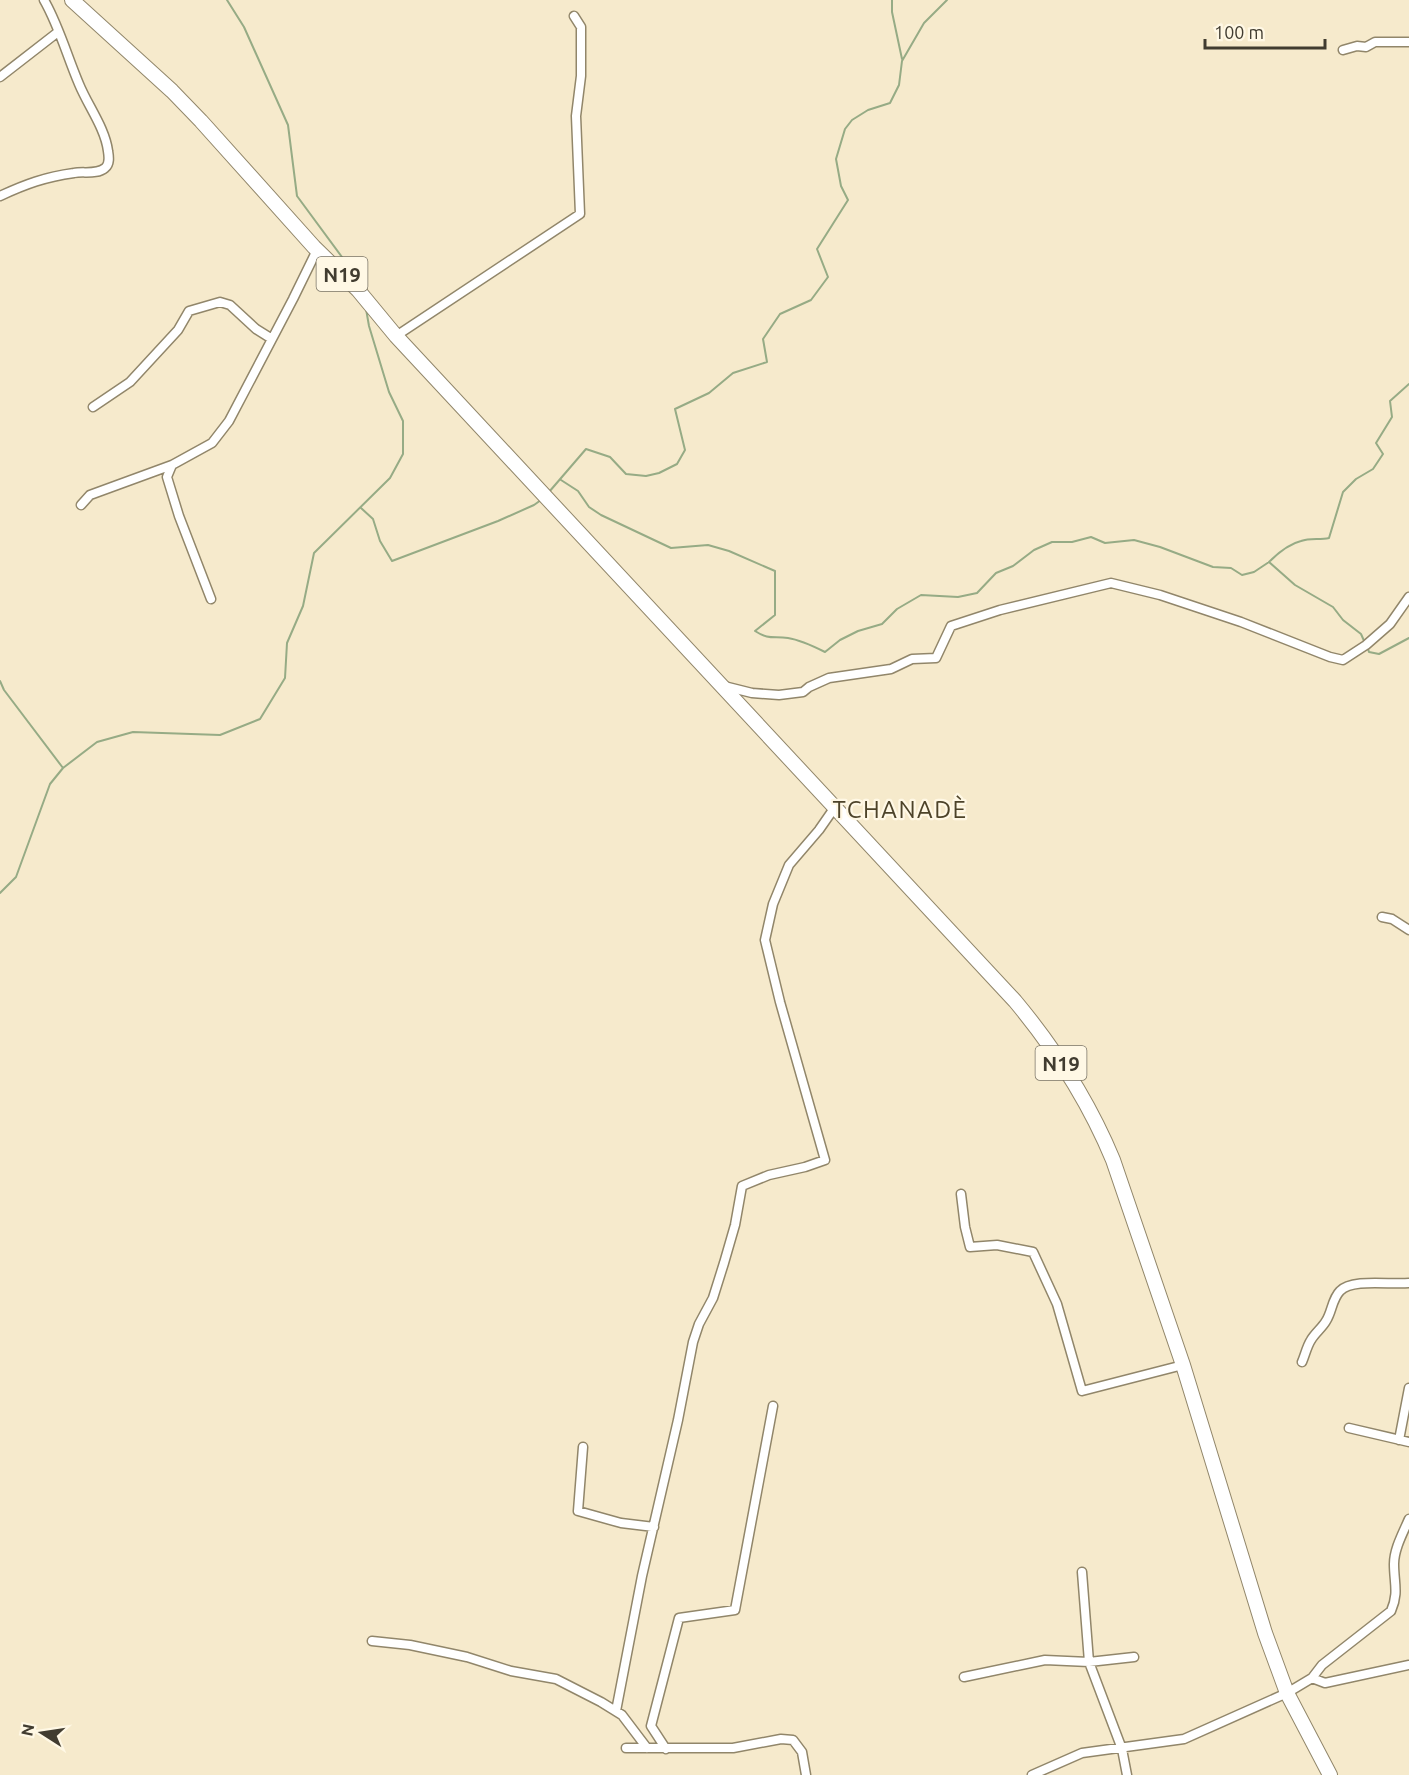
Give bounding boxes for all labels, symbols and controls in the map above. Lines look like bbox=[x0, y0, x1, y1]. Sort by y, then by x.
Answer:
scale bar bbox=[1205, 12, 1325, 50]
text: 100 m bbox=[1214, 22, 1264, 42]
road number: N19 bbox=[316, 257, 368, 291]
district label: TCHANADÈ bbox=[832, 795, 968, 823]
road number: N19 bbox=[1036, 1046, 1086, 1080]
north arrow bbox=[12, 1703, 72, 1763]
text: N bbox=[17, 1722, 37, 1738]

